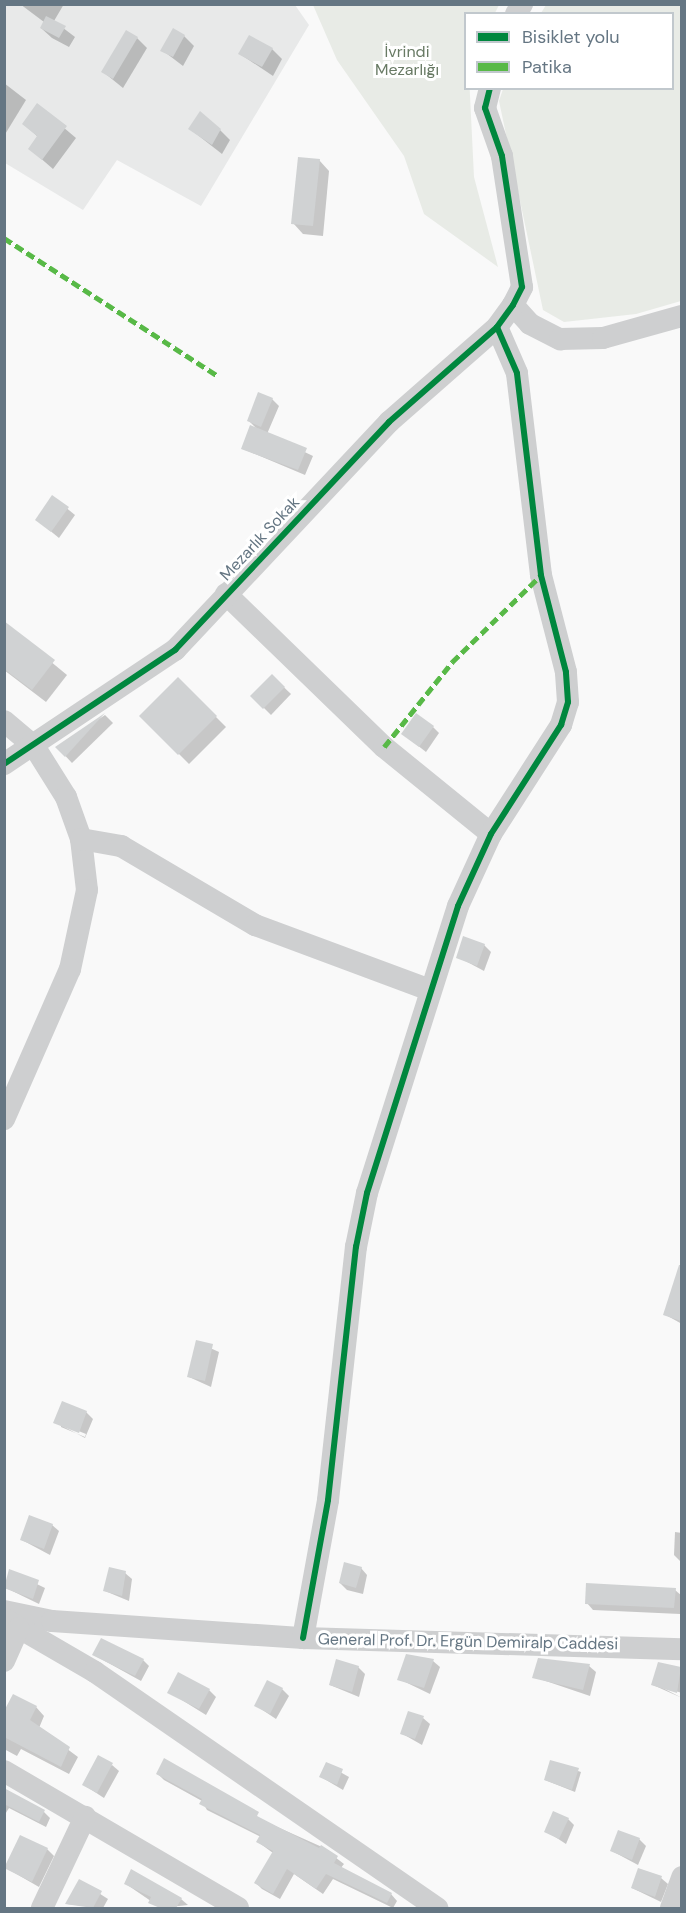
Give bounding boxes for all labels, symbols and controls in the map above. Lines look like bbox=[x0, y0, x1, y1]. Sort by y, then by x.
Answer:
legend bbox=[464, 12, 674, 90]
text: Bisiklet yolu bbox=[522, 25, 620, 49]
park label: İvrindi Mezarlığı bbox=[375, 42, 439, 80]
text: Patika bbox=[522, 55, 572, 79]
street label: Mezarlık Sokak bbox=[216, 493, 304, 585]
street label: General Prof. Dr. Ergün Demiralp Caddesi bbox=[318, 1630, 618, 1654]

